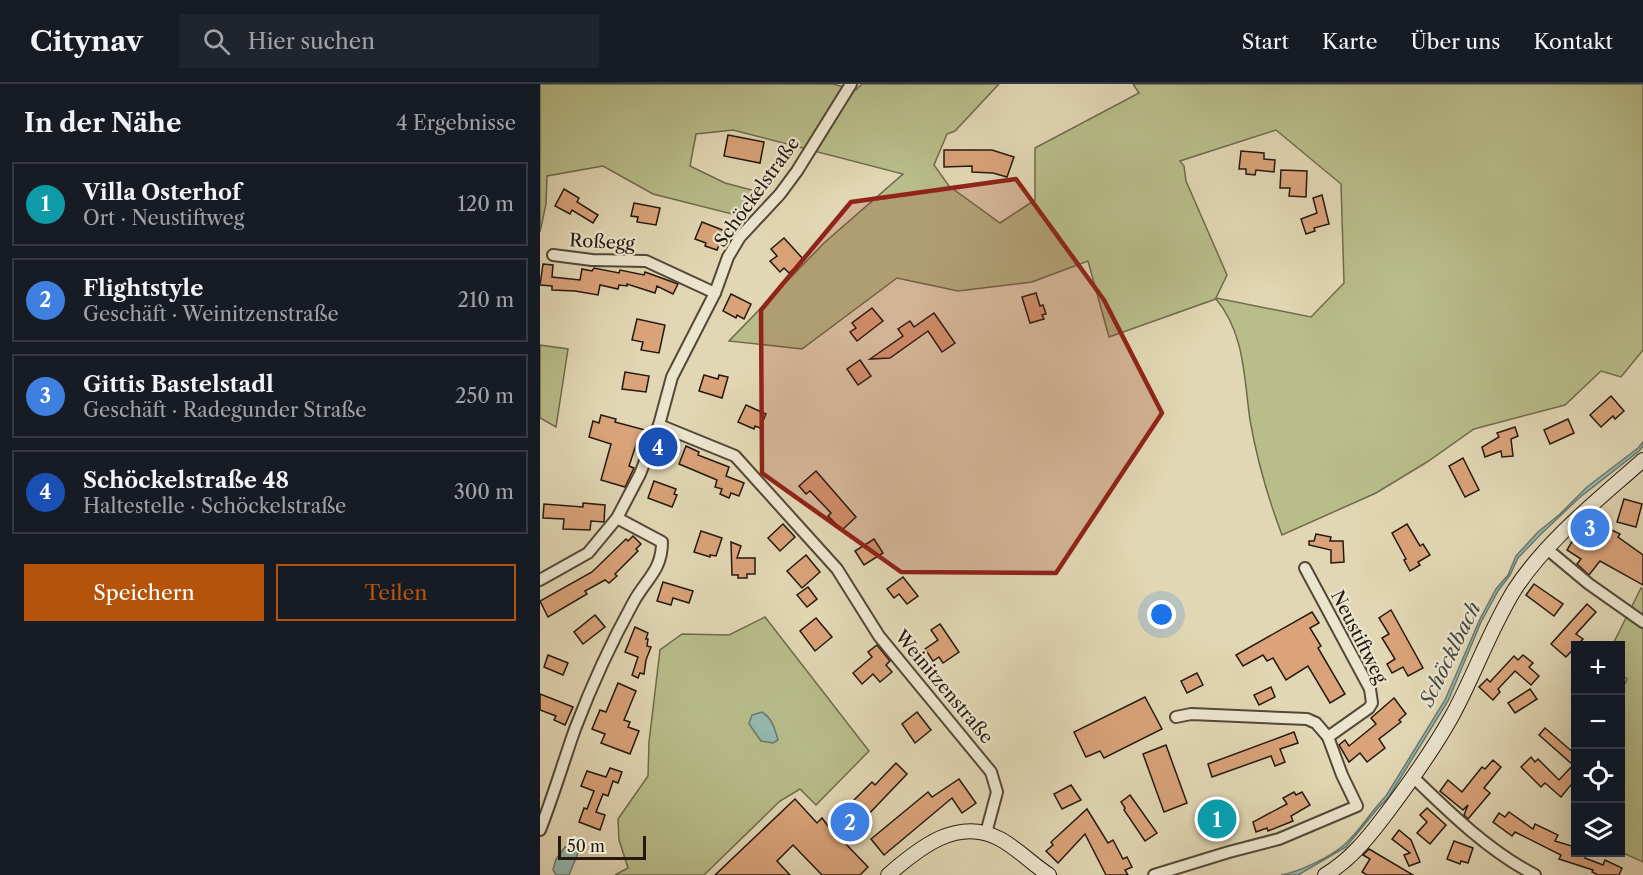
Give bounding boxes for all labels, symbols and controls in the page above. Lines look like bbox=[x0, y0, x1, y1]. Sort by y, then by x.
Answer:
search box bbox=[179, 14, 599, 68]
text: Citynav bbox=[30, 24, 143, 58]
icon: search bbox=[200, 25, 233, 58]
text: Hier suchen bbox=[248, 28, 375, 55]
text: Start bbox=[1242, 29, 1289, 54]
text: Karte bbox=[1322, 29, 1378, 54]
text: Über uns bbox=[1411, 29, 1500, 54]
text: Kontakt bbox=[1533, 29, 1613, 54]
text: In der Nähe bbox=[24, 107, 181, 139]
text: 4 Ergebnisse bbox=[396, 111, 516, 135]
street label: Schöckelstraße bbox=[710, 133, 804, 251]
text: Villa Osterhof bbox=[83, 179, 241, 206]
text: 1 bbox=[41, 192, 50, 216]
text: 120 m bbox=[457, 192, 514, 216]
text: Ort · Neustiftweg bbox=[83, 206, 244, 230]
street label: Roßegg bbox=[569, 229, 636, 255]
text: Flightstyle bbox=[83, 275, 203, 302]
text: 2 bbox=[40, 288, 51, 312]
text: 210 m bbox=[457, 288, 514, 312]
text: Geschäft · Weinitzenstraße bbox=[83, 302, 339, 326]
text: Gittis Bastelstadl bbox=[83, 371, 274, 398]
text: 3 bbox=[40, 384, 51, 408]
text: 250 m bbox=[455, 384, 514, 408]
text: Geschäft · Radegunder Straße bbox=[83, 398, 366, 422]
pin: 4 bbox=[638, 424, 678, 470]
text: Schöckelstraße 48 bbox=[83, 467, 289, 494]
text: 4 bbox=[40, 480, 51, 504]
text: 300 m bbox=[454, 480, 514, 504]
text: Haltestelle · Schöckelstraße bbox=[83, 494, 346, 518]
pin: 3 bbox=[1570, 506, 1610, 550]
button: Speichern bbox=[24, 564, 264, 621]
button: Teilen bbox=[276, 564, 516, 621]
street label: Neustiftweg bbox=[1326, 587, 1392, 688]
water label: Schöcklbach bbox=[1414, 598, 1486, 711]
your location bbox=[1147, 600, 1176, 629]
street label: Weinitzenstraße bbox=[890, 625, 998, 748]
map controls bbox=[1571, 641, 1625, 857]
button: + bbox=[1571, 641, 1625, 695]
button: − bbox=[1571, 695, 1625, 749]
button: locate bbox=[1571, 749, 1625, 803]
pin: 1 bbox=[1198, 796, 1236, 842]
pin: 2 bbox=[830, 800, 870, 844]
button: layers bbox=[1571, 803, 1625, 857]
scale bar bbox=[558, 833, 646, 860]
text: 50 m bbox=[567, 836, 605, 856]

